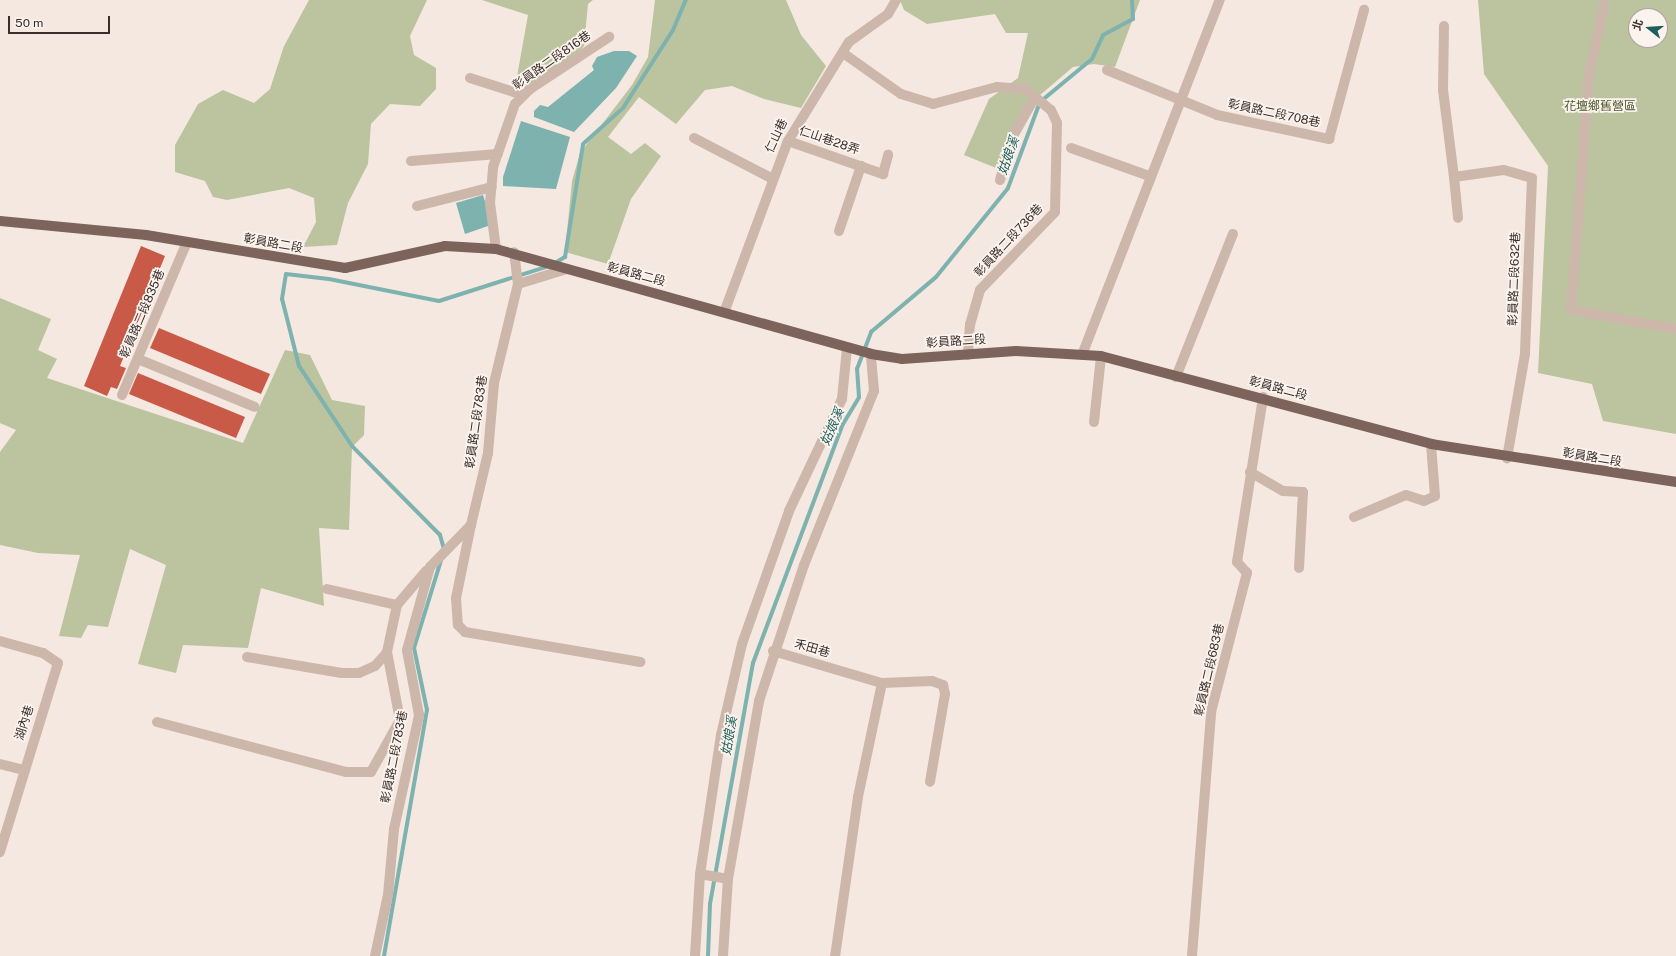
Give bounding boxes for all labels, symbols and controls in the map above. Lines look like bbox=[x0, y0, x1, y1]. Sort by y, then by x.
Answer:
scale bar bbox=[10, 8, 112, 34]
north arrow bbox=[1628, 8, 1668, 48]
text: 50 m bbox=[15, 16, 43, 30]
text: 北 bbox=[1630, 18, 1645, 32]
street label: 彰員路二段816巷 bbox=[510, 29, 594, 93]
street label: 彰員路二段708巷 bbox=[1227, 97, 1321, 131]
park label: 花壇鄉舊營區 bbox=[1564, 100, 1636, 114]
street label: 仁山巷 bbox=[763, 117, 791, 155]
street label: 仁山巷28弄 bbox=[797, 124, 861, 158]
water label: 姑娘溪 bbox=[995, 135, 1023, 177]
street label: 彰員路二段736巷 bbox=[972, 202, 1046, 280]
street label: 彰員路二段 bbox=[242, 232, 304, 256]
street label: 彰員路二段632巷 bbox=[1506, 232, 1524, 326]
street label: 彰員路二段 bbox=[605, 260, 667, 290]
street label: 彰員路二段835巷 bbox=[118, 267, 168, 361]
street label: 彰員路二段 bbox=[926, 333, 986, 351]
street label: 彰員路二段783巷 bbox=[463, 374, 491, 470]
street label: 彰員路二段 bbox=[1247, 374, 1309, 404]
water label: 姑娘溪 bbox=[818, 406, 848, 448]
street label: 彰員路二段 bbox=[1561, 446, 1623, 470]
street label: 彰員路二段683巷 bbox=[1192, 622, 1228, 718]
street label: 禾田巷 bbox=[793, 637, 831, 661]
street label: 湖內巷 bbox=[13, 704, 37, 742]
street label: 彰員路二段783巷 bbox=[379, 709, 411, 805]
water label: 姑娘溪 bbox=[719, 715, 741, 757]

